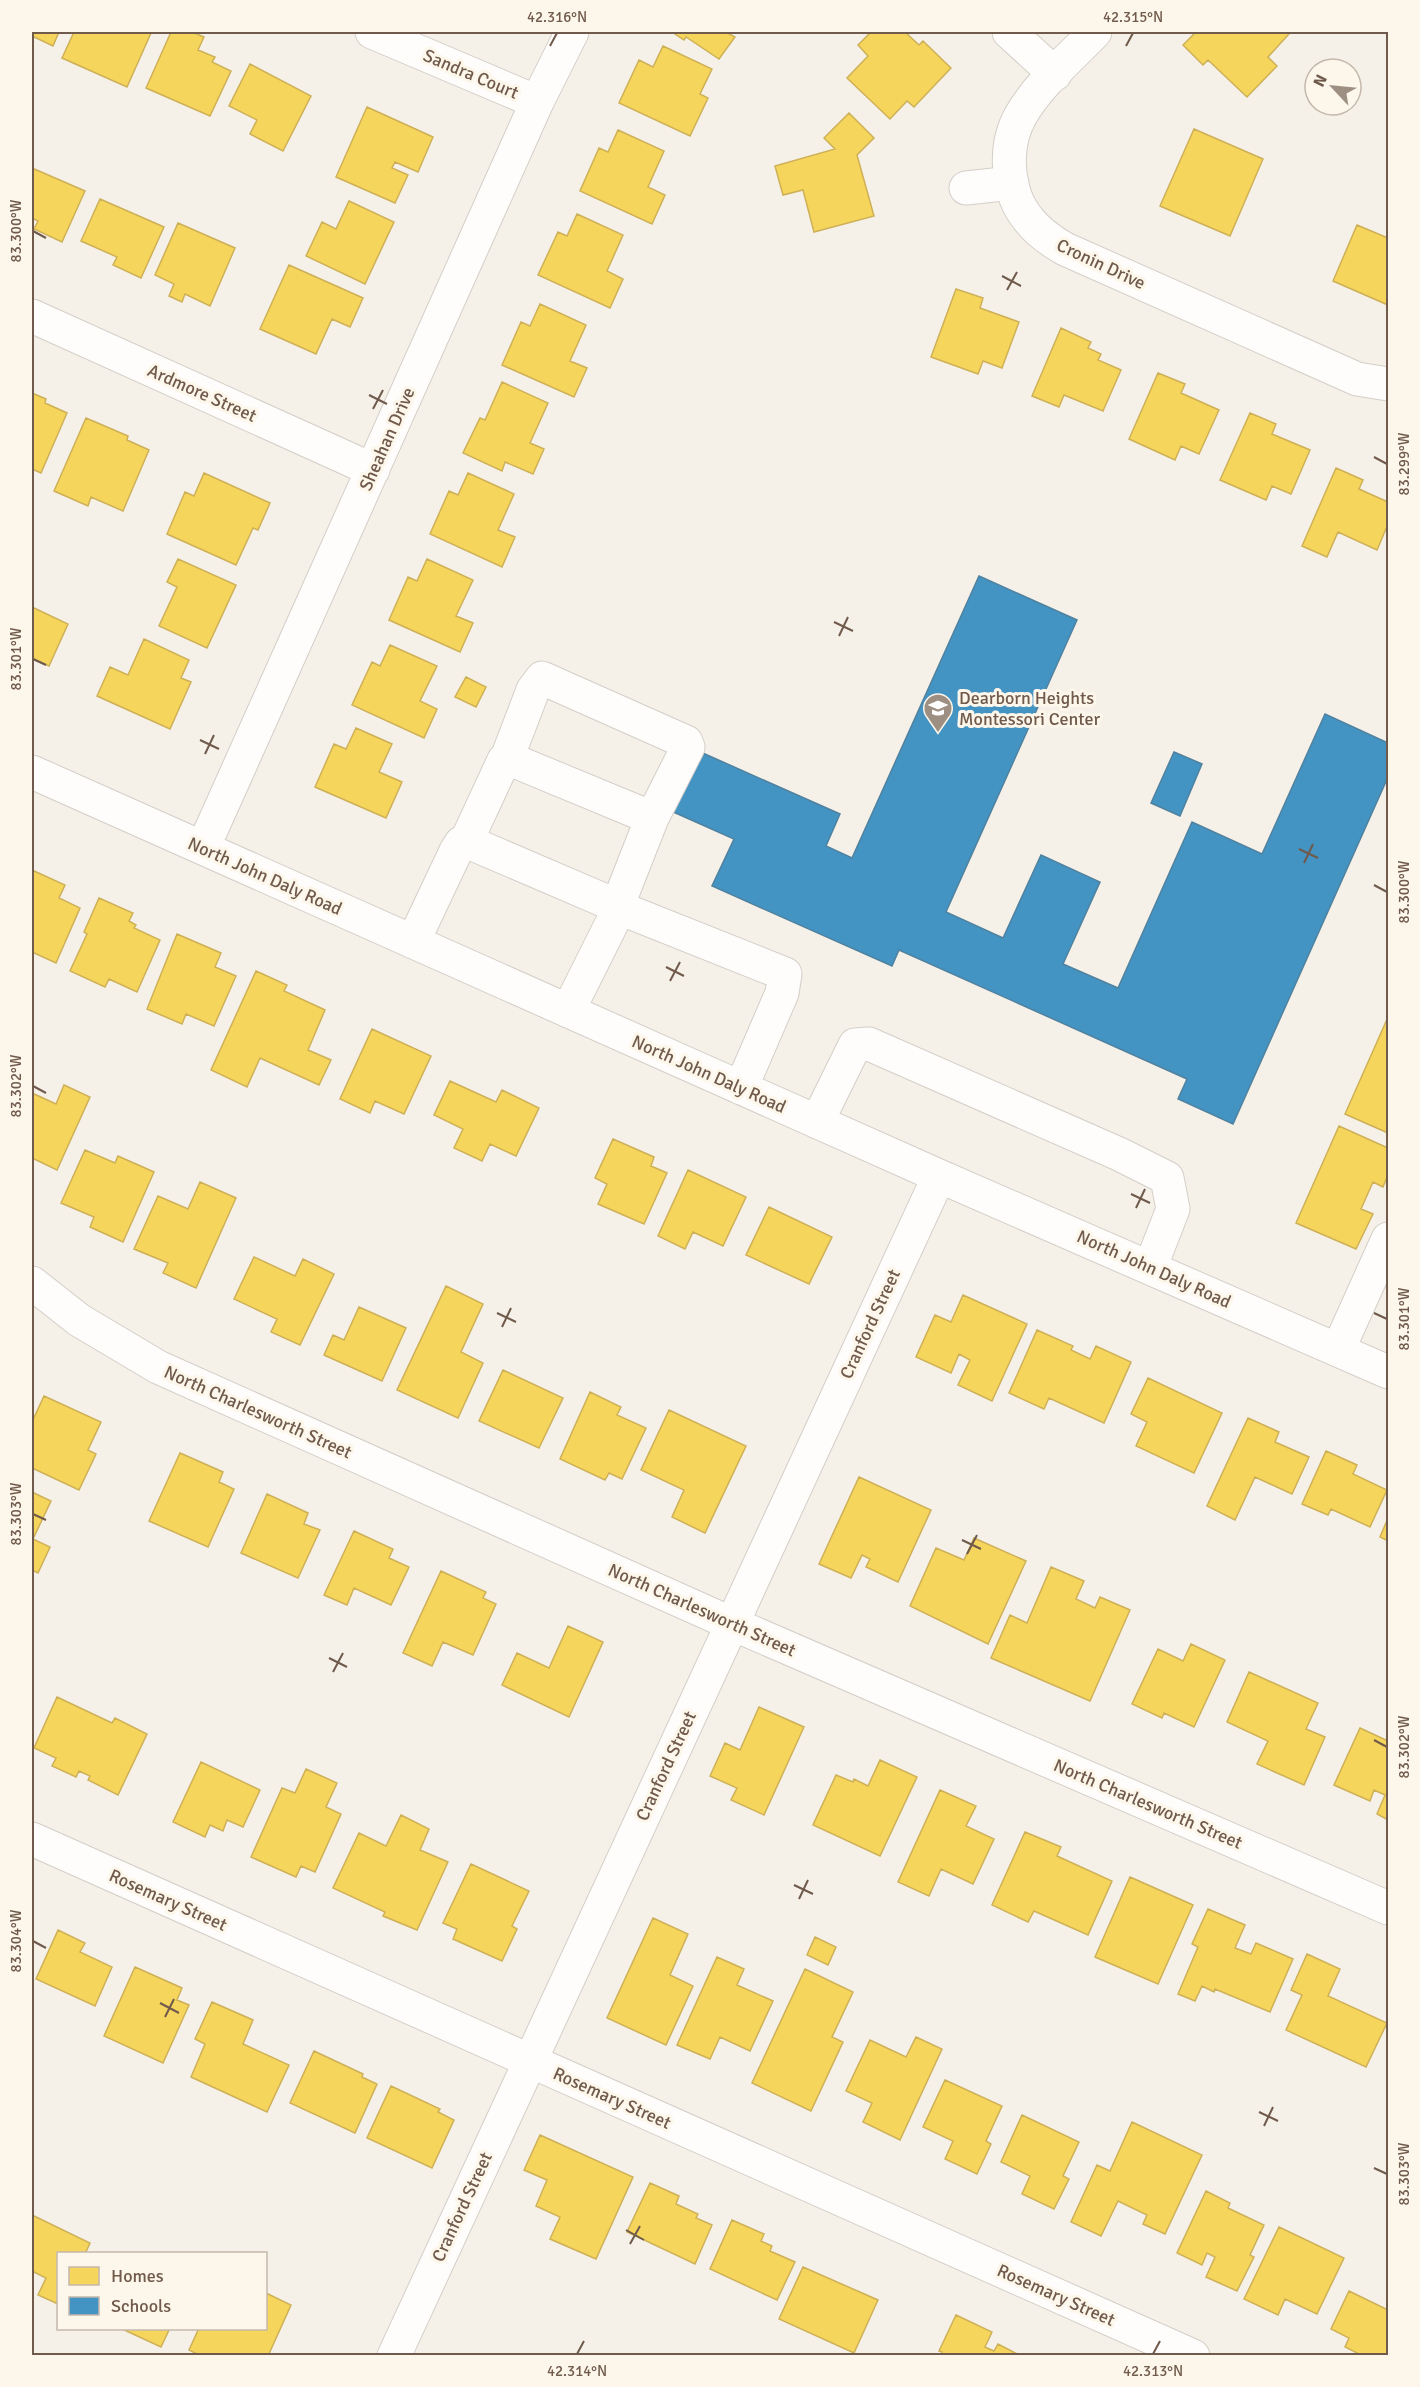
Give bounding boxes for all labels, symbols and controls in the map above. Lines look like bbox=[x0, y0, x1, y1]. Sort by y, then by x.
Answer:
text: 42.316°N bbox=[527, 8, 587, 26]
text: 42.315°N bbox=[1103, 8, 1163, 26]
street label: Sandra Court bbox=[420, 44, 522, 104]
north arrow bbox=[1303, 57, 1363, 117]
text: N bbox=[1309, 71, 1332, 90]
text: 83.300°W bbox=[7, 199, 25, 262]
street label: Cronin Drive bbox=[1053, 234, 1149, 294]
street label: Ardmore Street bbox=[144, 359, 260, 427]
street label: Sheahan Drive bbox=[354, 384, 420, 494]
text: 83.299°W bbox=[1395, 432, 1413, 495]
text: 83.301°W bbox=[7, 627, 25, 690]
place label: Dearborn Heights Montessori Center bbox=[959, 687, 1100, 730]
school or university icon: Dearborn Heights Montessori Center bbox=[922, 692, 954, 734]
street label: North John Daly Road bbox=[185, 832, 345, 920]
text: 83.300°W bbox=[1395, 860, 1413, 923]
street label: North John Daly Road bbox=[629, 1030, 789, 1118]
text: 83.302°W bbox=[7, 1054, 25, 1117]
street label: North John Daly Road bbox=[1074, 1225, 1234, 1313]
street label: Cranford Street bbox=[835, 1266, 905, 1382]
text: 83.301°W bbox=[1395, 1287, 1413, 1350]
street label: North Charlesworth Street bbox=[161, 1361, 355, 1463]
text: 83.303°W bbox=[7, 1482, 25, 1545]
street label: North Charlesworth Street bbox=[605, 1559, 799, 1661]
street label: Cranford Street bbox=[631, 1708, 701, 1824]
text: 83.302°W bbox=[1395, 1715, 1413, 1778]
street label: North Charlesworth Street bbox=[1050, 1754, 1246, 1854]
street label: Rosemary Street bbox=[106, 1864, 230, 1936]
text: 83.304°W bbox=[7, 1909, 25, 1972]
street label: Rosemary Street bbox=[550, 2062, 674, 2134]
text: 83.303°W bbox=[1395, 2142, 1413, 2205]
street label: Cranford Street bbox=[427, 2149, 497, 2265]
legend bbox=[57, 2252, 267, 2330]
street label: Rosemary Street bbox=[994, 2259, 1118, 2331]
text: Homes bbox=[111, 2265, 164, 2287]
text: Schools bbox=[111, 2295, 171, 2317]
text: 42.314°N bbox=[547, 2362, 607, 2380]
text: 42.313°N bbox=[1123, 2362, 1183, 2380]

